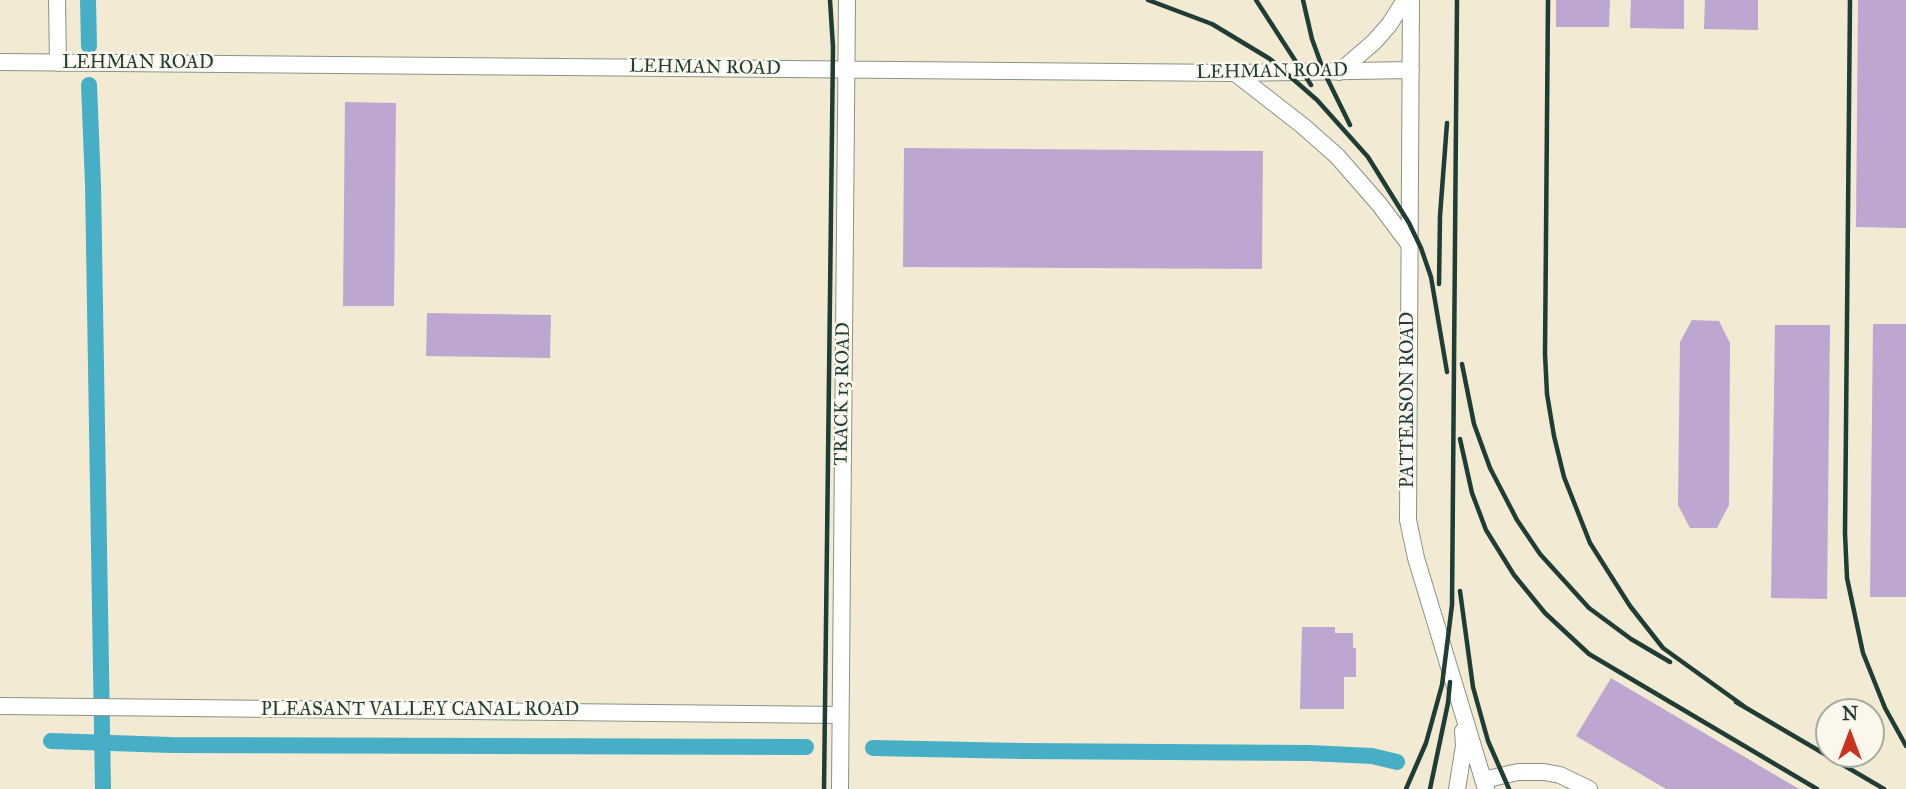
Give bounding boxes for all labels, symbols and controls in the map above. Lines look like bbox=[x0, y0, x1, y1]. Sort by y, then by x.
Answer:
street label: LEHMAN ROAD bbox=[62, 52, 214, 74]
street label: LEHMAN ROAD bbox=[629, 55, 781, 81]
street label: LEHMAN ROAD bbox=[1196, 59, 1348, 85]
street label: PATTERSON ROAD bbox=[1397, 312, 1419, 488]
street label: TRACK 13 ROAD bbox=[830, 322, 856, 466]
north arrow bbox=[1815, 698, 1885, 768]
street label: PLEASANT VALLEY CANAL ROAD bbox=[261, 699, 579, 721]
text: N bbox=[1842, 702, 1858, 725]

